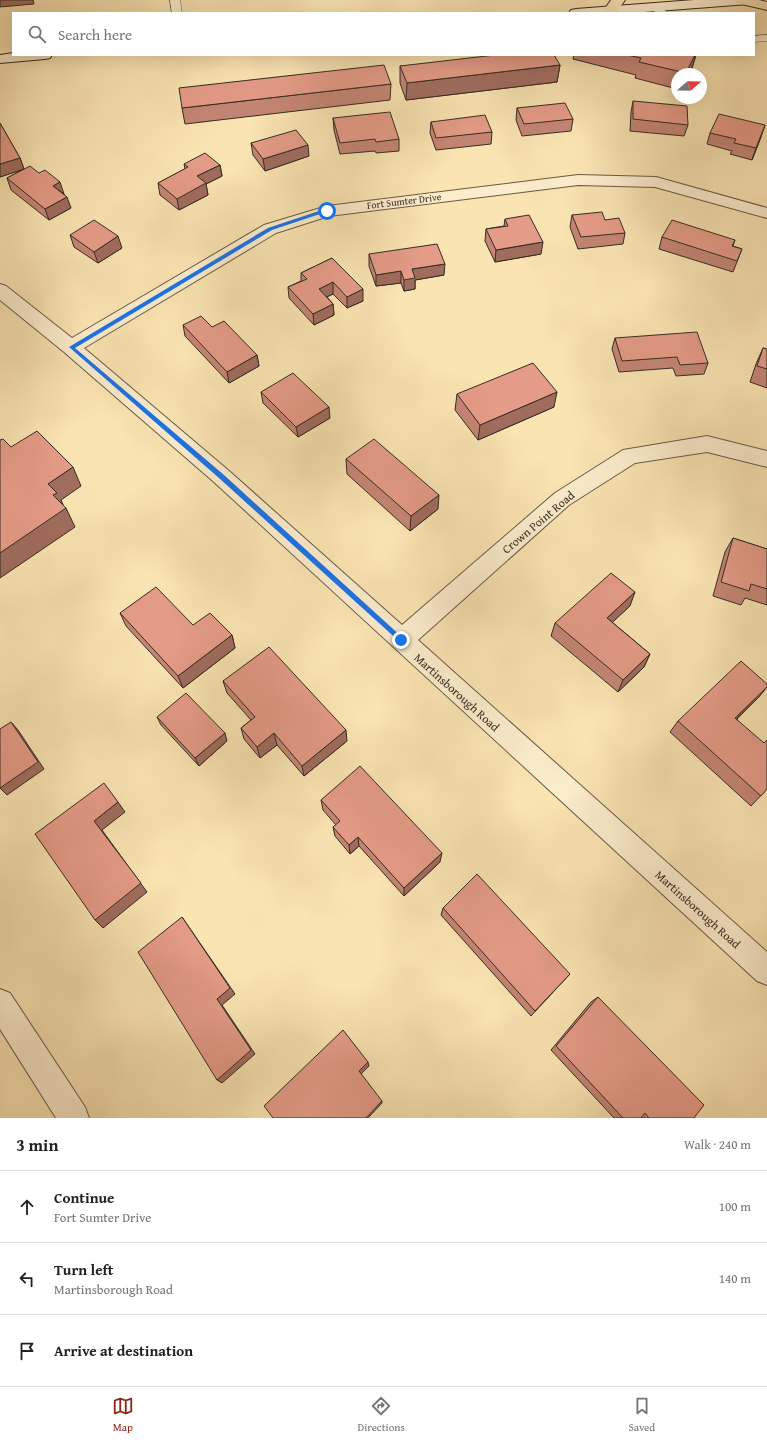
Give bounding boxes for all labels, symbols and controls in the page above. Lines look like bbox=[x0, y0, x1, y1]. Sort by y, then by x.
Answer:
search box bbox=[12, 12, 755, 56]
icon: search bbox=[26, 23, 48, 45]
text: Search here bbox=[58, 24, 132, 45]
north arrow bbox=[671, 68, 707, 104]
street label: Fort Sumter Drive bbox=[366, 189, 442, 213]
route start bbox=[318, 202, 336, 220]
street label: Crown Point Road bbox=[498, 486, 578, 557]
route end bbox=[392, 631, 410, 649]
street label: Martinsborough Road bbox=[411, 649, 504, 735]
street label: Martinsborough Road bbox=[652, 866, 745, 952]
text: 3 min bbox=[16, 1132, 58, 1157]
text: Walk · 240 m bbox=[684, 1135, 751, 1154]
text: Continue bbox=[54, 1187, 115, 1208]
icon: ahead bbox=[16, 1196, 38, 1218]
text: 100 m bbox=[719, 1197, 751, 1216]
text: Fort Sumter Drive bbox=[54, 1208, 151, 1227]
text: Turn left bbox=[54, 1259, 113, 1280]
icon: left bbox=[16, 1268, 38, 1290]
text: 140 m bbox=[719, 1269, 751, 1288]
text: Martinsborough Road bbox=[54, 1280, 173, 1299]
icon: arrive bbox=[16, 1340, 38, 1362]
text: Arrive at destination bbox=[54, 1340, 193, 1361]
tab: Map bbox=[112, 1395, 134, 1435]
tab: Directions bbox=[358, 1395, 405, 1435]
tab: Saved bbox=[628, 1395, 655, 1435]

